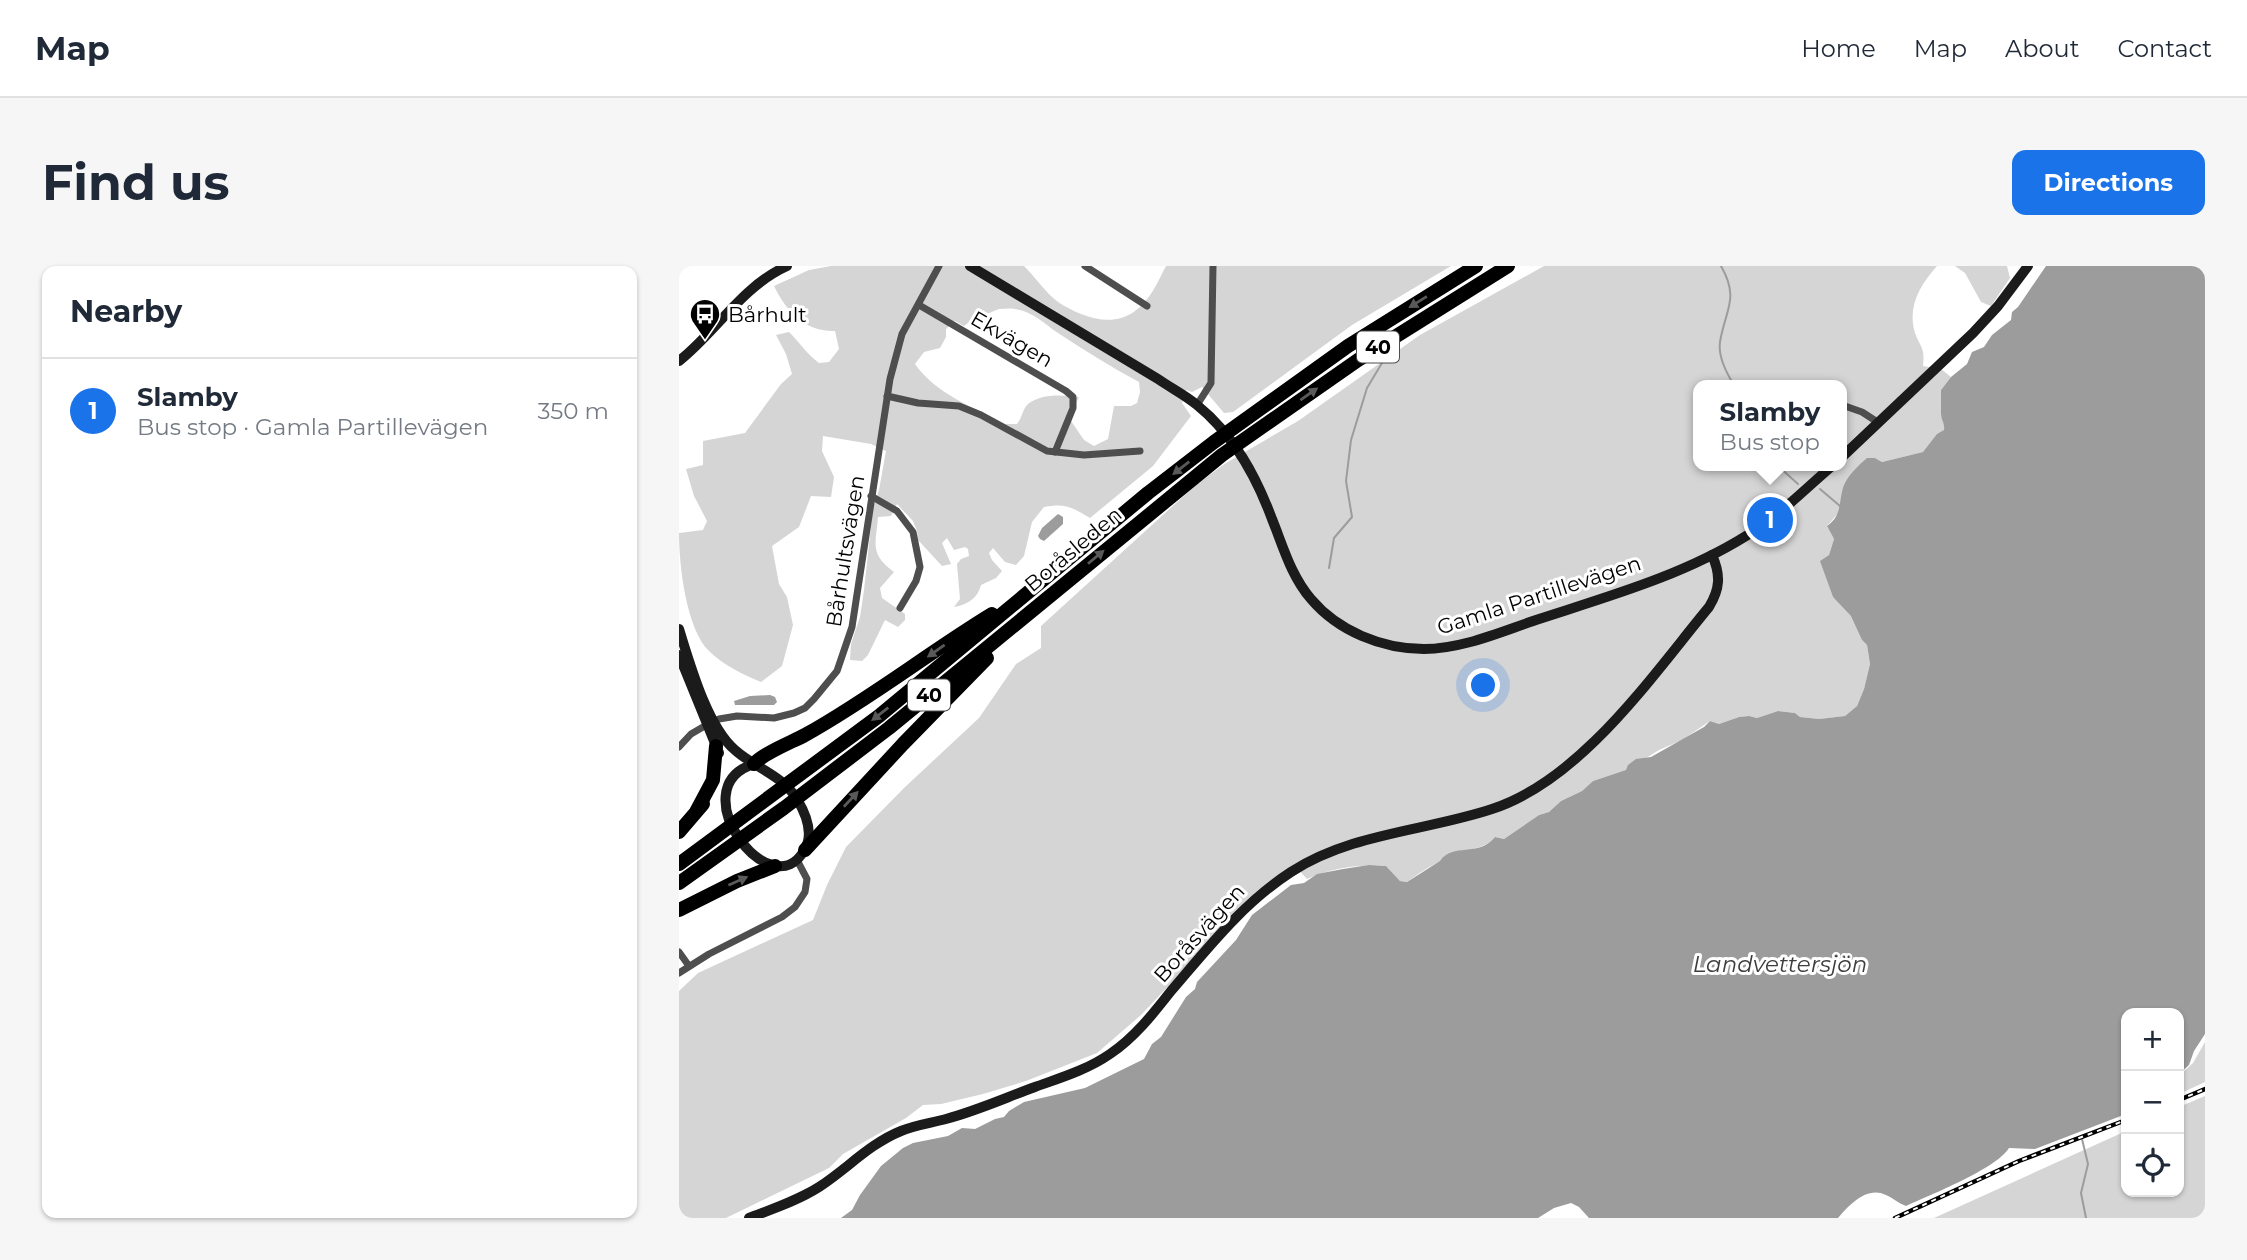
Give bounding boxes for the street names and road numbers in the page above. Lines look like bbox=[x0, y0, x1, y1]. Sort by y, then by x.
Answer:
street label: Ekvägen bbox=[966, 306, 1058, 372]
road number: 40 bbox=[1357, 332, 1399, 362]
street label: Bårhultsvägen bbox=[821, 473, 869, 629]
street label: Boråsleden bbox=[1020, 501, 1126, 597]
street label: Gamla Partillevägen bbox=[1434, 550, 1644, 640]
road number: 40 bbox=[908, 680, 950, 710]
street label: Boråsvägen bbox=[1148, 879, 1250, 987]

